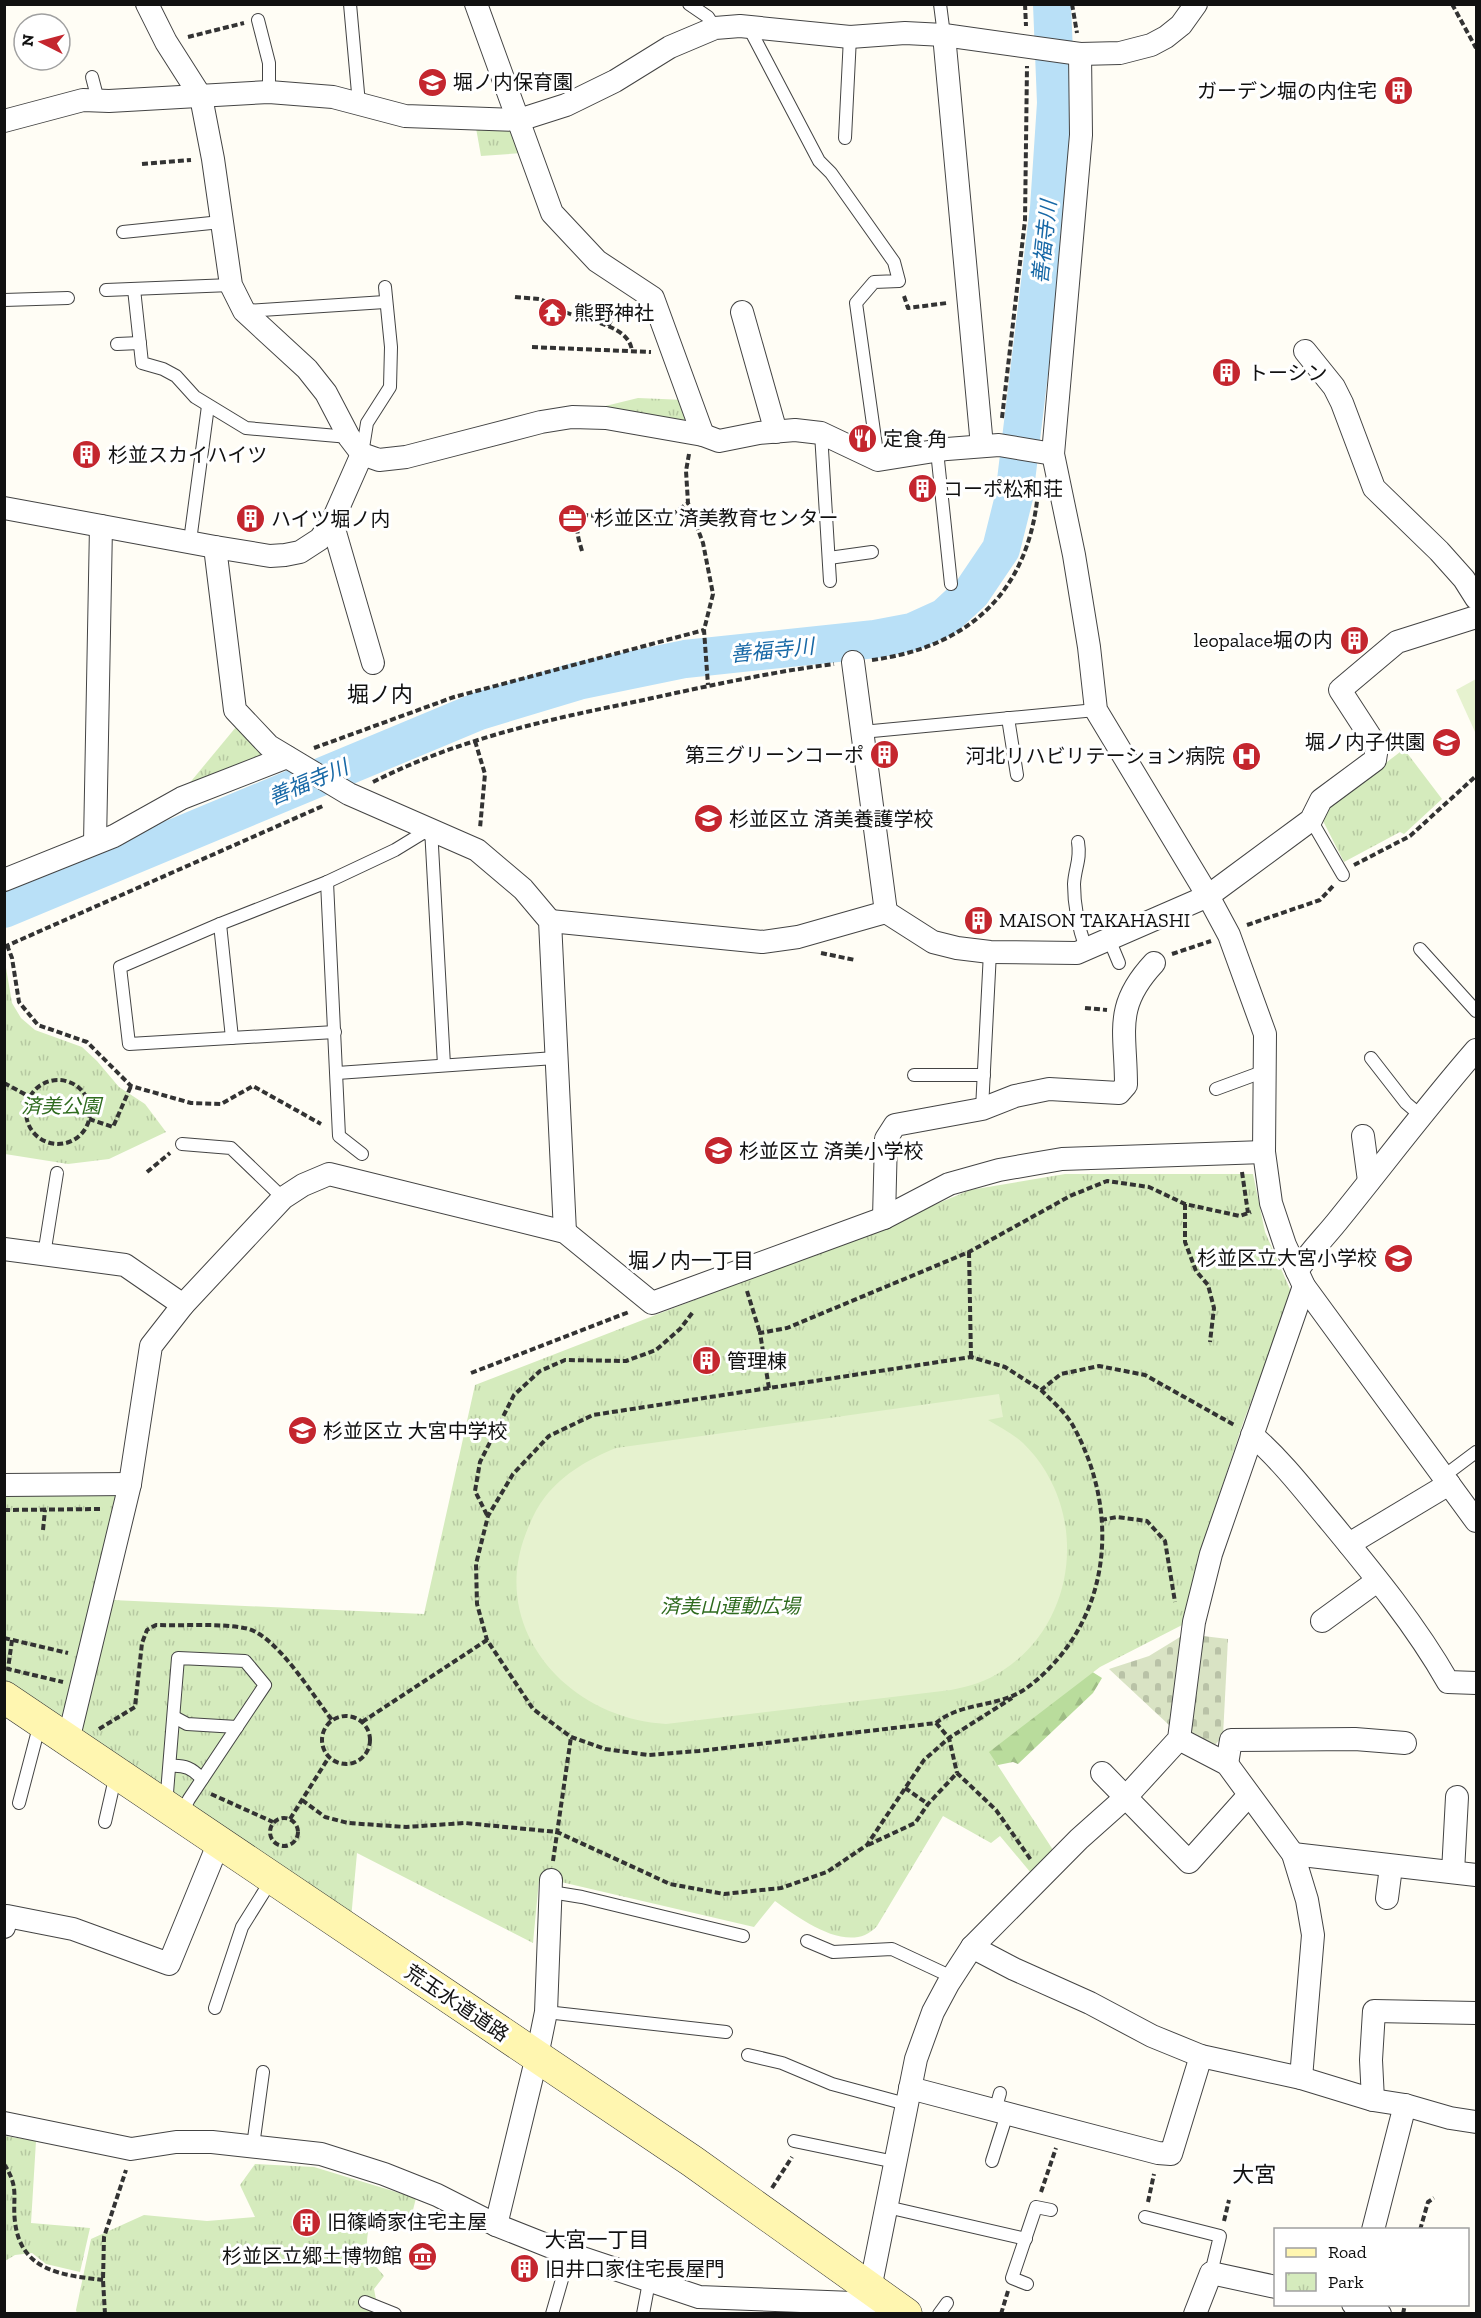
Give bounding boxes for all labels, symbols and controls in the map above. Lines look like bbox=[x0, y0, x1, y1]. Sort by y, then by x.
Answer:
north arrow bbox=[12, 12, 72, 72]
text: N bbox=[17, 33, 38, 48]
school or university icon: 堀ノ内保育園 bbox=[416, 66, 448, 98]
place label: 堀ノ内保育園 bbox=[453, 70, 573, 94]
building icon: ガーデン堀の内住宅 bbox=[1382, 75, 1414, 107]
place label: ガーデン堀の内住宅 bbox=[1197, 79, 1377, 103]
water label: 善福寺川 bbox=[1027, 197, 1061, 285]
temple icon: 熊野神社 bbox=[537, 297, 569, 329]
place label: 熊野神社 bbox=[574, 301, 654, 325]
building icon: トーシン bbox=[1211, 357, 1243, 389]
place label: トーシン bbox=[1248, 361, 1328, 385]
restaurant icon: 定食 角 bbox=[846, 423, 878, 455]
place label: 定食 角 bbox=[883, 427, 948, 451]
building icon: 杉並スカイハイツ bbox=[71, 439, 103, 471]
place label: 杉並スカイハイツ bbox=[108, 443, 267, 467]
building icon: コーポ松和荘 bbox=[906, 473, 938, 505]
place label: コーポ松和荘 bbox=[943, 477, 1063, 501]
office icon: 杉並区立 済美教育センター bbox=[557, 502, 589, 534]
building icon: ハイツ堀ノ内 bbox=[234, 503, 266, 535]
place label: 杉並区立 済美教育センター bbox=[594, 506, 839, 530]
place label: ハイツ堀ノ内 bbox=[271, 507, 391, 531]
building icon: leopalace堀の内 bbox=[1338, 624, 1370, 656]
place label: leopalace堀の内 bbox=[1194, 628, 1333, 652]
water label: 善福寺川 bbox=[729, 633, 817, 667]
district label: 堀ノ内 bbox=[347, 681, 413, 708]
school or university icon: 堀ノ内子供園 bbox=[1430, 726, 1462, 758]
place label: 堀ノ内子供園 bbox=[1305, 730, 1425, 754]
building icon: 第三グリーンコーポ bbox=[869, 739, 901, 771]
hospital icon: 河北リハビリテーション病院 bbox=[1230, 740, 1262, 772]
place label: 第三グリーンコーポ bbox=[685, 743, 864, 767]
place label: 河北リハビリテーション病院 bbox=[965, 744, 1225, 768]
water label: 善福寺川 bbox=[264, 753, 353, 810]
school or university icon: 杉並区立 済美養護学校 bbox=[692, 803, 724, 835]
place label: 杉並区立 済美養護学校 bbox=[729, 807, 934, 831]
building icon: MAISON TAKAHASHI bbox=[962, 904, 994, 936]
place label: MAISON TAKAHASHI bbox=[999, 908, 1190, 932]
park label: 済美公園 bbox=[21, 1094, 104, 1118]
school or university icon: 杉並区立 済美小学校 bbox=[702, 1135, 734, 1167]
place label: 杉並区立 済美小学校 bbox=[739, 1139, 924, 1163]
school or university icon: 杉並区立大宮小学校 bbox=[1382, 1242, 1414, 1274]
place label: 杉並区立大宮小学校 bbox=[1197, 1246, 1377, 1270]
district label: 堀ノ内一丁目 bbox=[628, 1248, 754, 1273]
building icon: 管理棟 bbox=[690, 1345, 722, 1377]
place label: 管理棟 bbox=[727, 1349, 787, 1373]
school or university icon: 杉並区立 大宮中学校 bbox=[286, 1415, 318, 1447]
place label: 杉並区立 大宮中学校 bbox=[323, 1419, 508, 1443]
park label: 済美山運動広場 bbox=[660, 1594, 802, 1618]
street label: 荒玉水道道路 bbox=[401, 1959, 513, 2047]
district label: 大宮 bbox=[1232, 2161, 1276, 2188]
building icon: 旧篠崎家住宅主屋 bbox=[290, 2206, 322, 2238]
place label: 旧篠崎家住宅主屋 bbox=[327, 2210, 487, 2234]
district label: 大宮一丁目 bbox=[545, 2227, 650, 2252]
legend bbox=[1274, 2228, 1469, 2306]
museum icon: 杉並区立郷土博物館 bbox=[407, 2240, 439, 2272]
text: Road bbox=[1328, 2241, 1367, 2263]
place label: 杉並区立郷土博物館 bbox=[222, 2244, 402, 2268]
building icon: 旧井口家住宅長屋門 bbox=[508, 2253, 540, 2285]
place label: 旧井口家住宅長屋門 bbox=[545, 2257, 725, 2281]
text: Park bbox=[1328, 2271, 1364, 2293]

